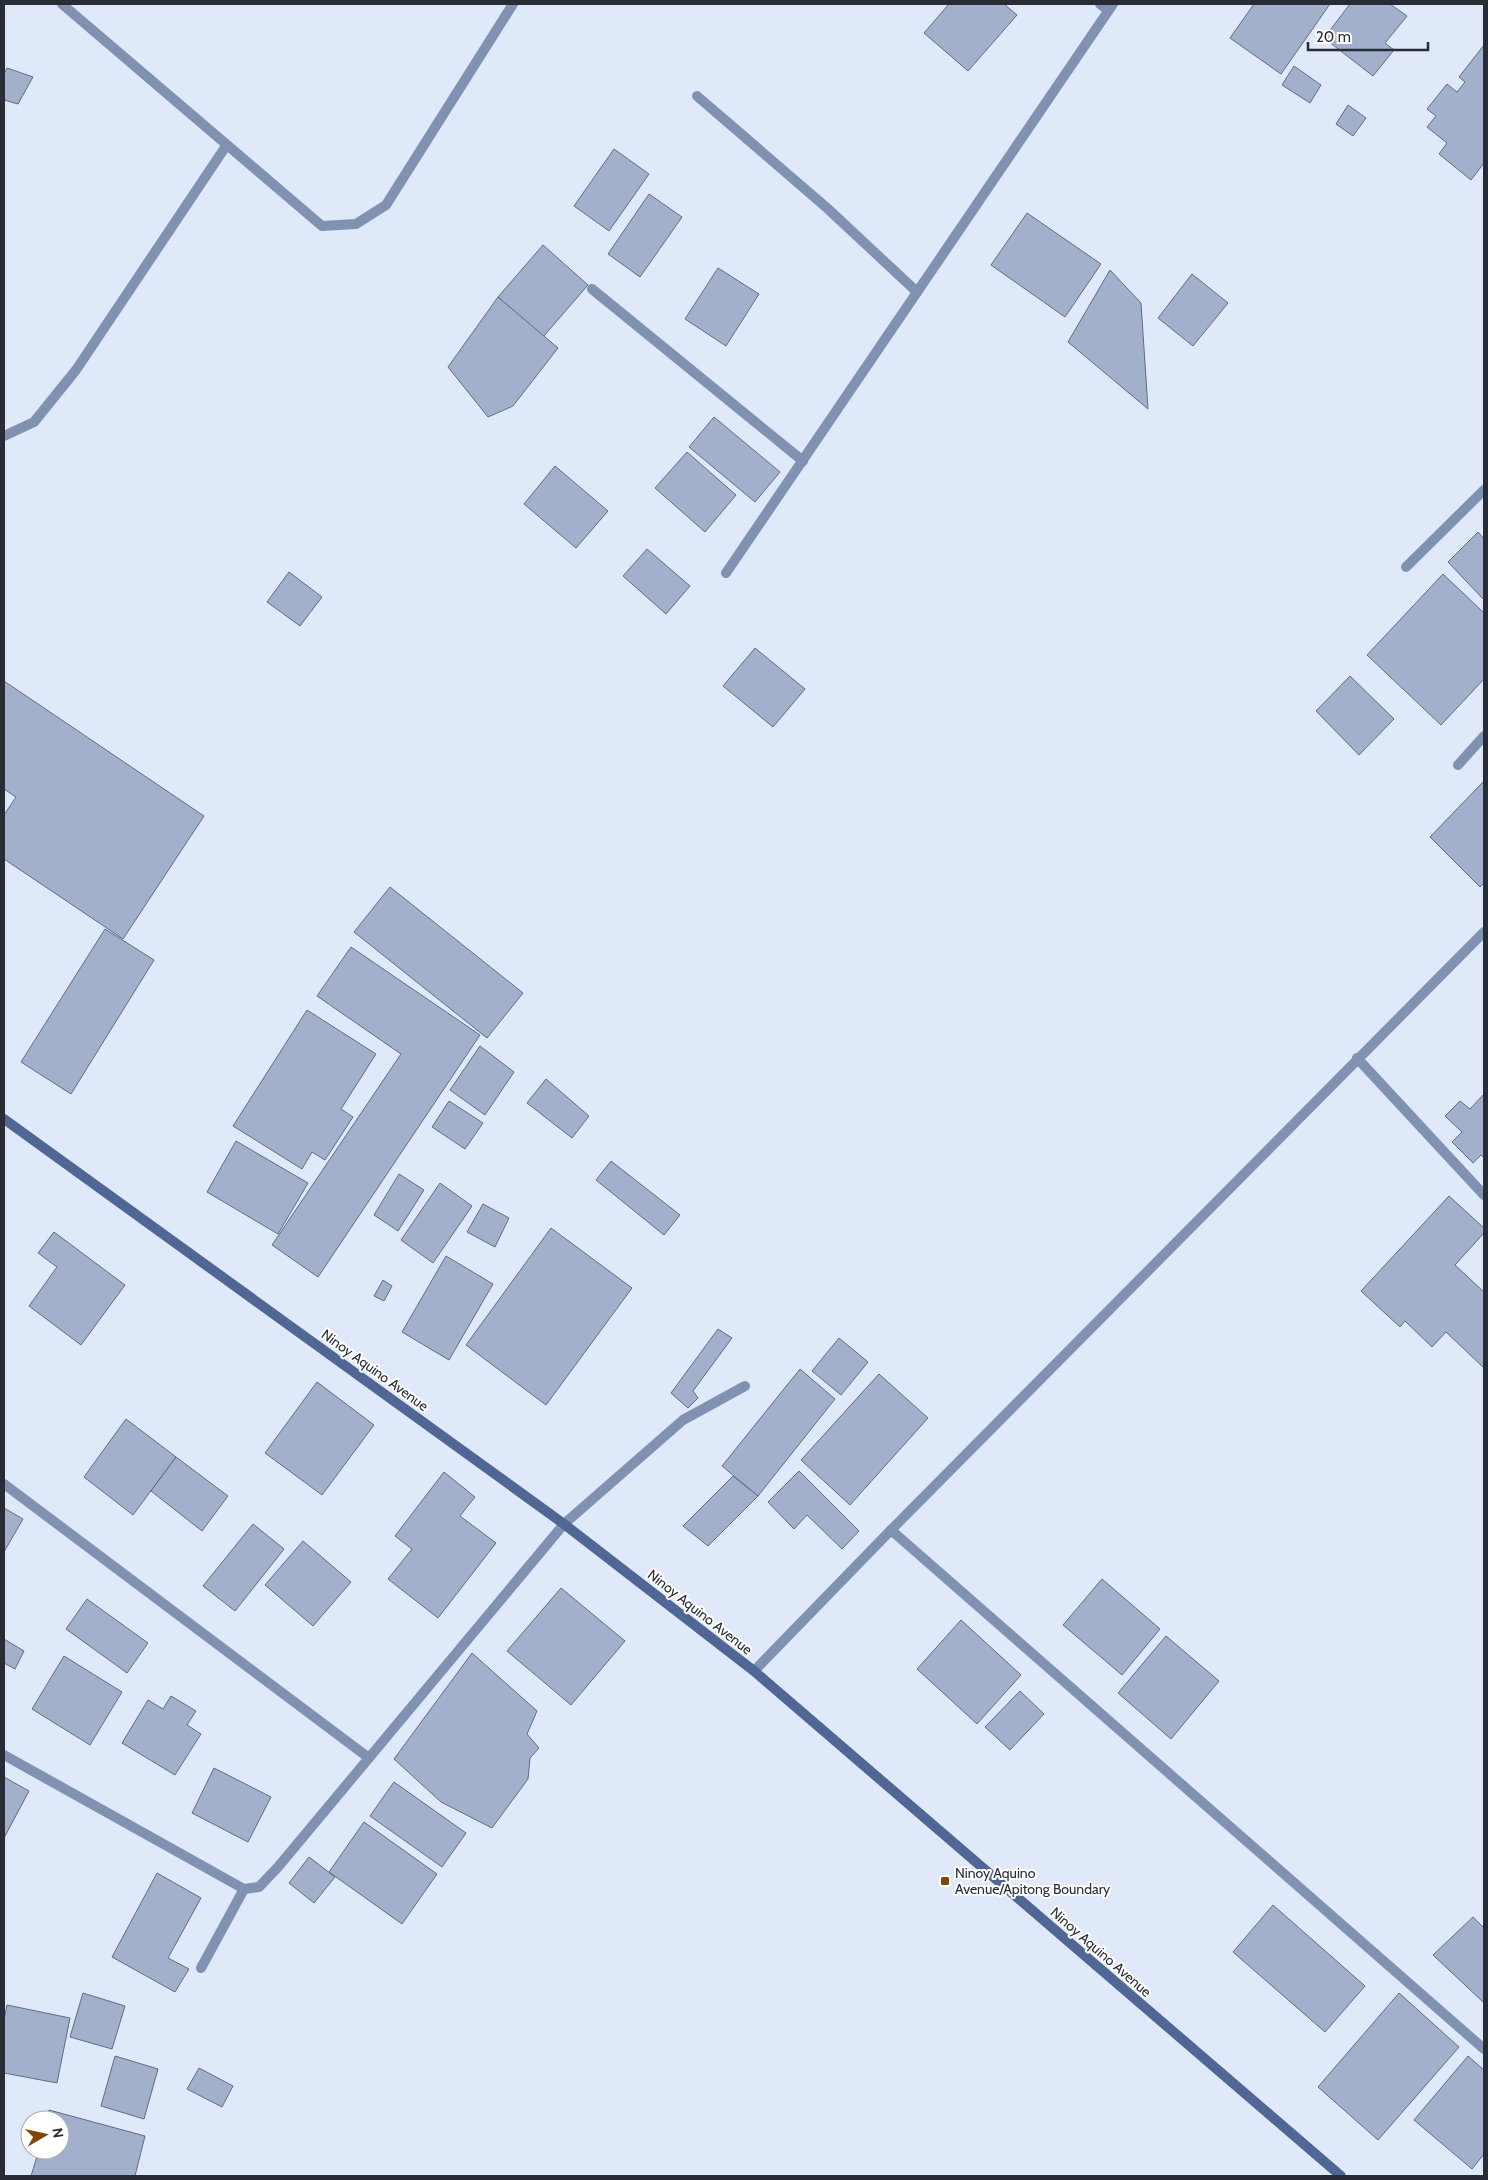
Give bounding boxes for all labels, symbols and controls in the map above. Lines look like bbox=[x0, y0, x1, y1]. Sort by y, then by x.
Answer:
scale bar bbox=[1308, 20, 1428, 52]
text: 20 m bbox=[1316, 28, 1351, 46]
street label: Ninoy Aquino Avenue bbox=[318, 1325, 432, 1415]
street label: Ninoy Aquino Avenue bbox=[644, 1566, 756, 1658]
place label: Ninoy Aquino Avenue/Apitong Boundary bbox=[955, 1864, 1110, 1898]
marker: Ninoy Aquino Avenue/Apitong Boundary bbox=[939, 1875, 951, 1887]
street label: Ninoy Aquino Avenue bbox=[1047, 1903, 1155, 2001]
north arrow bbox=[20, 2110, 70, 2160]
text: N bbox=[48, 2127, 68, 2139]

